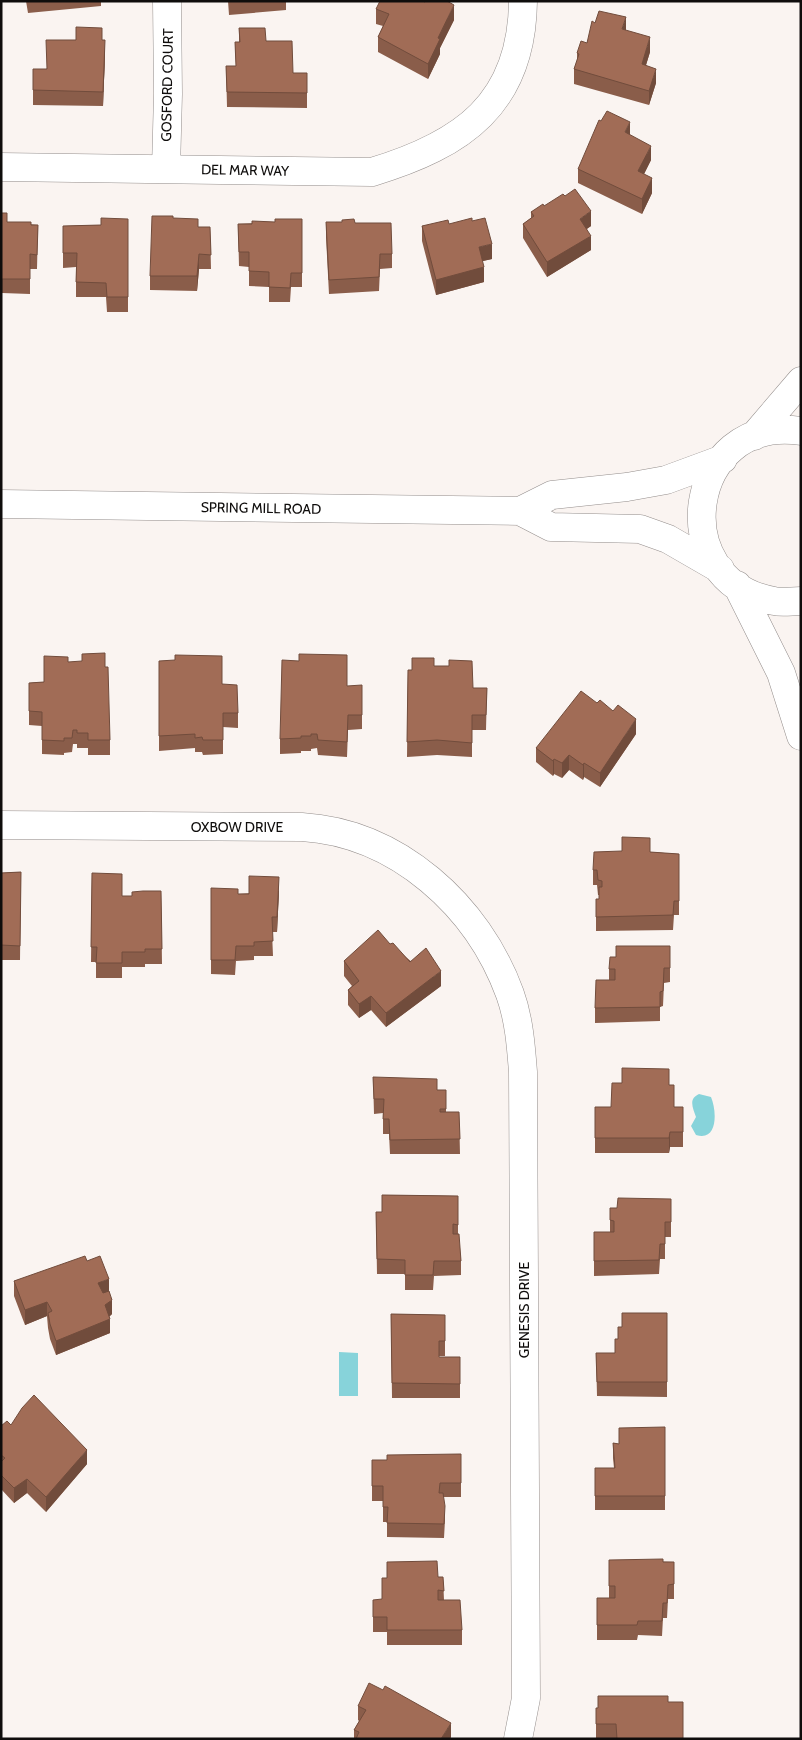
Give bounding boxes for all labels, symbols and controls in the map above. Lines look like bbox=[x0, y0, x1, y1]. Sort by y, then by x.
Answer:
street label: GOSFORD COURT bbox=[157, 28, 177, 142]
street label: DEL MAR WAY bbox=[201, 160, 290, 180]
street label: SPRING MILL ROAD bbox=[201, 498, 321, 518]
street label: OXBOW DRIVE bbox=[191, 818, 284, 836]
street label: GENESIS DRIVE bbox=[515, 1262, 533, 1358]

